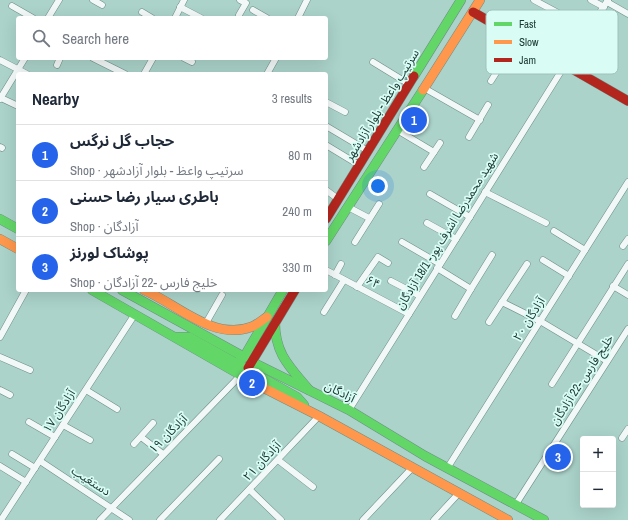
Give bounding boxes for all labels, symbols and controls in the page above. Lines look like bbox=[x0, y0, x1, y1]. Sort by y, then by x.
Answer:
legend bbox=[486, 10, 618, 74]
search box bbox=[16, 16, 328, 60]
text: Fast bbox=[519, 17, 537, 31]
icon: search bbox=[30, 27, 52, 49]
text: Search here bbox=[62, 28, 129, 49]
text: Slow bbox=[519, 35, 539, 49]
street label: سرتیپ واعظ - بلوار آزادشهر bbox=[341, 46, 423, 165]
text: Jam bbox=[519, 53, 536, 67]
text: Nearby bbox=[32, 87, 79, 110]
text: 3 results bbox=[272, 90, 312, 107]
pin: 1 bbox=[401, 105, 427, 135]
text: حجاب گل نرگس bbox=[70, 130, 174, 151]
text: 1 bbox=[42, 147, 48, 164]
text: 80 m bbox=[288, 147, 312, 164]
street label: شهید محمدرضا اشرف پور- 18/1 آزادگان bbox=[392, 149, 502, 313]
text: Shop · سرتیپ واعظ - بلوار آزادشهر bbox=[70, 162, 243, 179]
your location bbox=[368, 176, 388, 196]
text: باطری سیار رضا حسنی bbox=[70, 186, 219, 207]
text: 2 bbox=[42, 203, 48, 220]
text: 240 m bbox=[282, 203, 312, 220]
text: Shop · آزادگان bbox=[70, 218, 139, 235]
text: پوشاک لورنز bbox=[70, 242, 149, 263]
text: 3 bbox=[42, 259, 48, 276]
text: 330 m bbox=[282, 259, 312, 276]
street label: ۶۴ bbox=[363, 272, 383, 292]
text: Shop · خلیج فارس -22 آزادگان bbox=[70, 274, 217, 291]
street label: ۲۰ آزادگان bbox=[509, 294, 549, 344]
street label: خلیج فارس -22 آزادگان bbox=[547, 332, 618, 429]
pin: 2 bbox=[239, 368, 265, 398]
street label: آزادگان bbox=[322, 378, 358, 407]
street label: ۱۷ آزادگان bbox=[39, 386, 79, 436]
street label: ۱۹ آزادگان bbox=[145, 411, 191, 457]
map controls bbox=[580, 436, 616, 508]
button: + bbox=[580, 436, 616, 472]
street label: ۲۱ آزادگان bbox=[240, 437, 285, 484]
pin: 3 bbox=[545, 442, 571, 472]
street label: دستغیب bbox=[68, 462, 114, 500]
button: − bbox=[580, 472, 616, 508]

